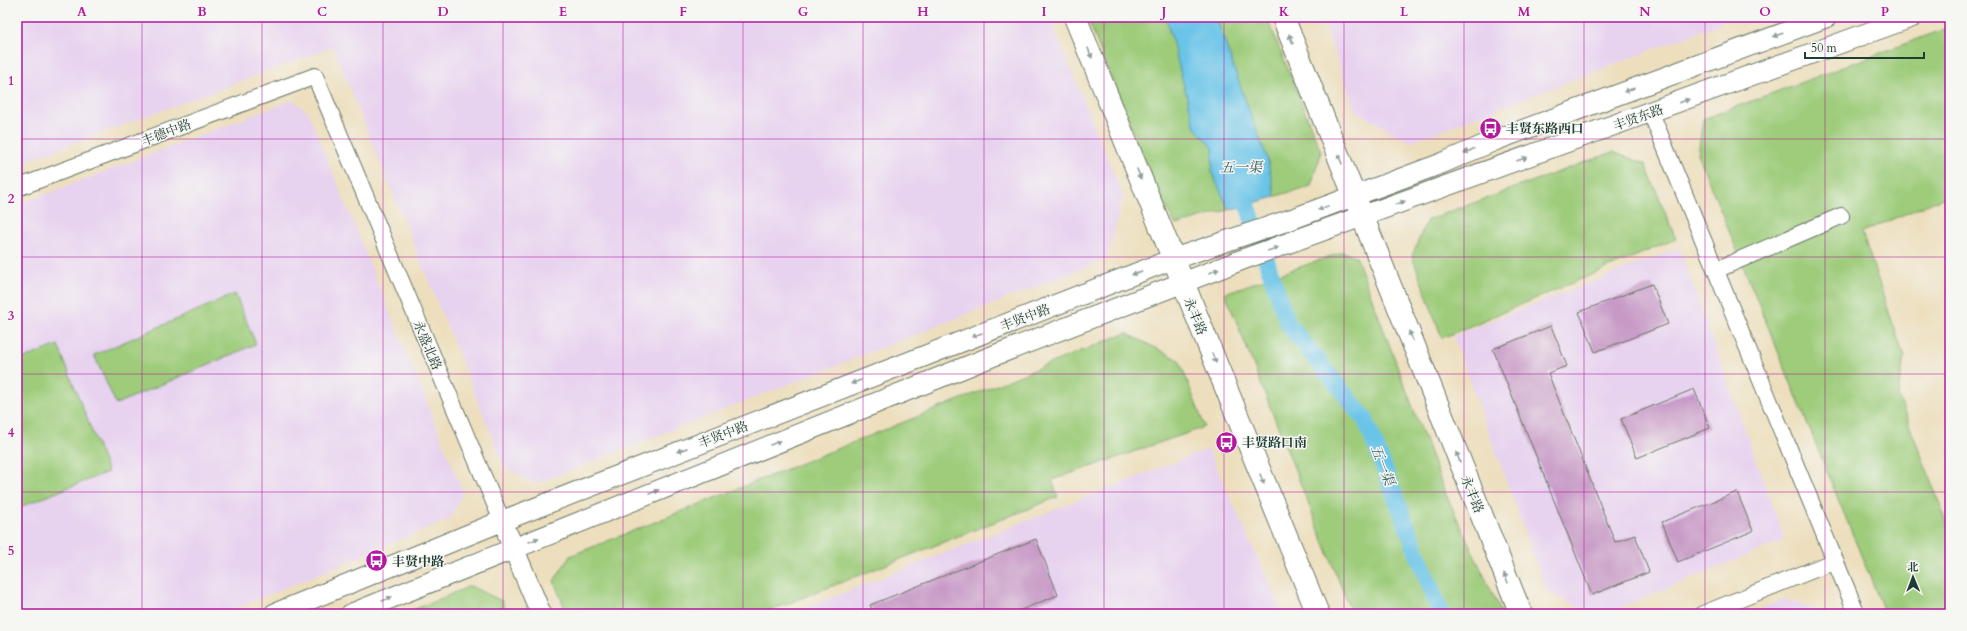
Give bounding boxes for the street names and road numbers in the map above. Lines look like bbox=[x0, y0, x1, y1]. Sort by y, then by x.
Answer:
street label: 丰贤东路 bbox=[1611, 101, 1666, 135]
street label: 丰德中路 bbox=[139, 115, 194, 151]
street label: 永丰路 bbox=[1179, 295, 1211, 338]
street label: 丰贤中路 bbox=[998, 300, 1053, 336]
street label: 永盛北路 bbox=[409, 318, 446, 373]
street label: 丰贤中路 bbox=[696, 417, 751, 453]
street label: 永丰路 bbox=[1456, 473, 1488, 516]

